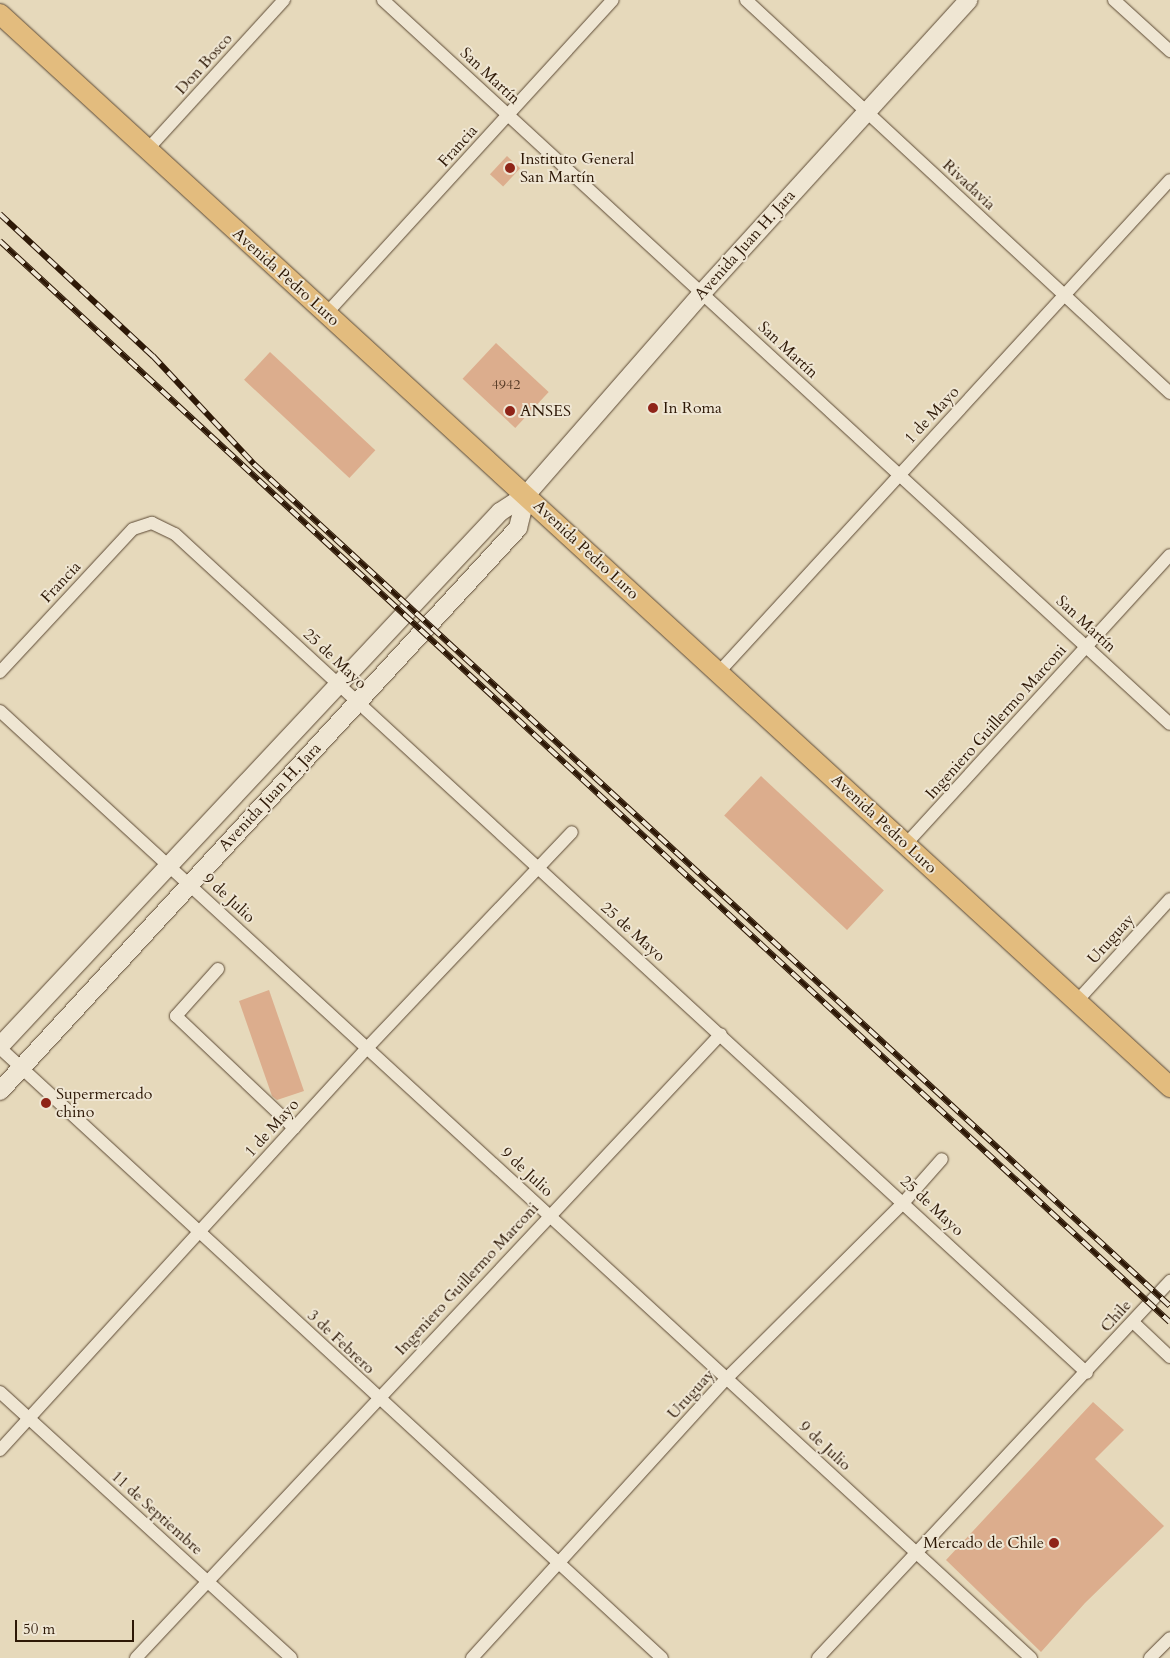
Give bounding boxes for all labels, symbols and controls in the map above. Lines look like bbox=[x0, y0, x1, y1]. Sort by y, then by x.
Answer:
street label: Don Bosco bbox=[171, 29, 237, 99]
street label: San Martín bbox=[456, 43, 524, 109]
street label: Francia bbox=[434, 121, 482, 171]
place label: Instituto General San Martín bbox=[520, 149, 634, 187]
street label: Rivadavia bbox=[938, 156, 1000, 214]
marker: Instituto General San Martín bbox=[504, 162, 516, 174]
street label: Avenida Juan H. Jara bbox=[691, 186, 799, 304]
street label: Avenida Pedro Luro bbox=[229, 224, 343, 330]
street label: San Martín bbox=[754, 317, 822, 383]
house number: 4942 bbox=[492, 377, 520, 393]
street label: 1 de Mayo bbox=[901, 382, 963, 448]
place label: In Roma bbox=[663, 398, 722, 418]
place label: ANSES bbox=[520, 401, 571, 421]
marker: In Roma bbox=[647, 402, 659, 414]
marker: ANSES bbox=[504, 405, 516, 417]
street label: Avenida Pedro Luro bbox=[529, 496, 643, 604]
street label: Francia bbox=[37, 557, 85, 607]
street label: San Martín bbox=[1052, 591, 1120, 657]
street label: 25 de Mayo bbox=[299, 625, 371, 693]
street label: Ingeniero Guillermo Marconi bbox=[921, 641, 1071, 803]
street label: Avenida Juan H. Jara bbox=[215, 739, 325, 855]
street label: Avenida Pedro Luro bbox=[827, 770, 941, 878]
street label: 9 de Julio bbox=[199, 869, 259, 927]
street label: 25 de Mayo bbox=[597, 898, 669, 966]
street label: Uruguay bbox=[1084, 910, 1138, 968]
place label: Supermercado chino bbox=[56, 1084, 152, 1122]
street label: 1 de Mayo bbox=[241, 1095, 303, 1161]
marker: Supermercado chino bbox=[40, 1097, 52, 1109]
street label: 9 de Julio bbox=[497, 1143, 557, 1201]
street label: 25 de Mayo bbox=[896, 1172, 968, 1240]
street label: Ingeniero Guillermo Marconi bbox=[391, 1199, 543, 1359]
street label: Chile bbox=[1097, 1296, 1135, 1336]
street label: 3 de Febrero bbox=[303, 1306, 379, 1378]
street label: Uruguay bbox=[664, 1365, 718, 1423]
street label: 9 de Julio bbox=[795, 1417, 855, 1475]
street label: 11 de Septiembre bbox=[107, 1467, 207, 1559]
place label: Mercado de Chile bbox=[923, 1533, 1044, 1553]
marker: Mercado de Chile bbox=[1048, 1537, 1060, 1549]
scale bar bbox=[18, 1610, 136, 1642]
text: 50 m bbox=[23, 1619, 55, 1639]

